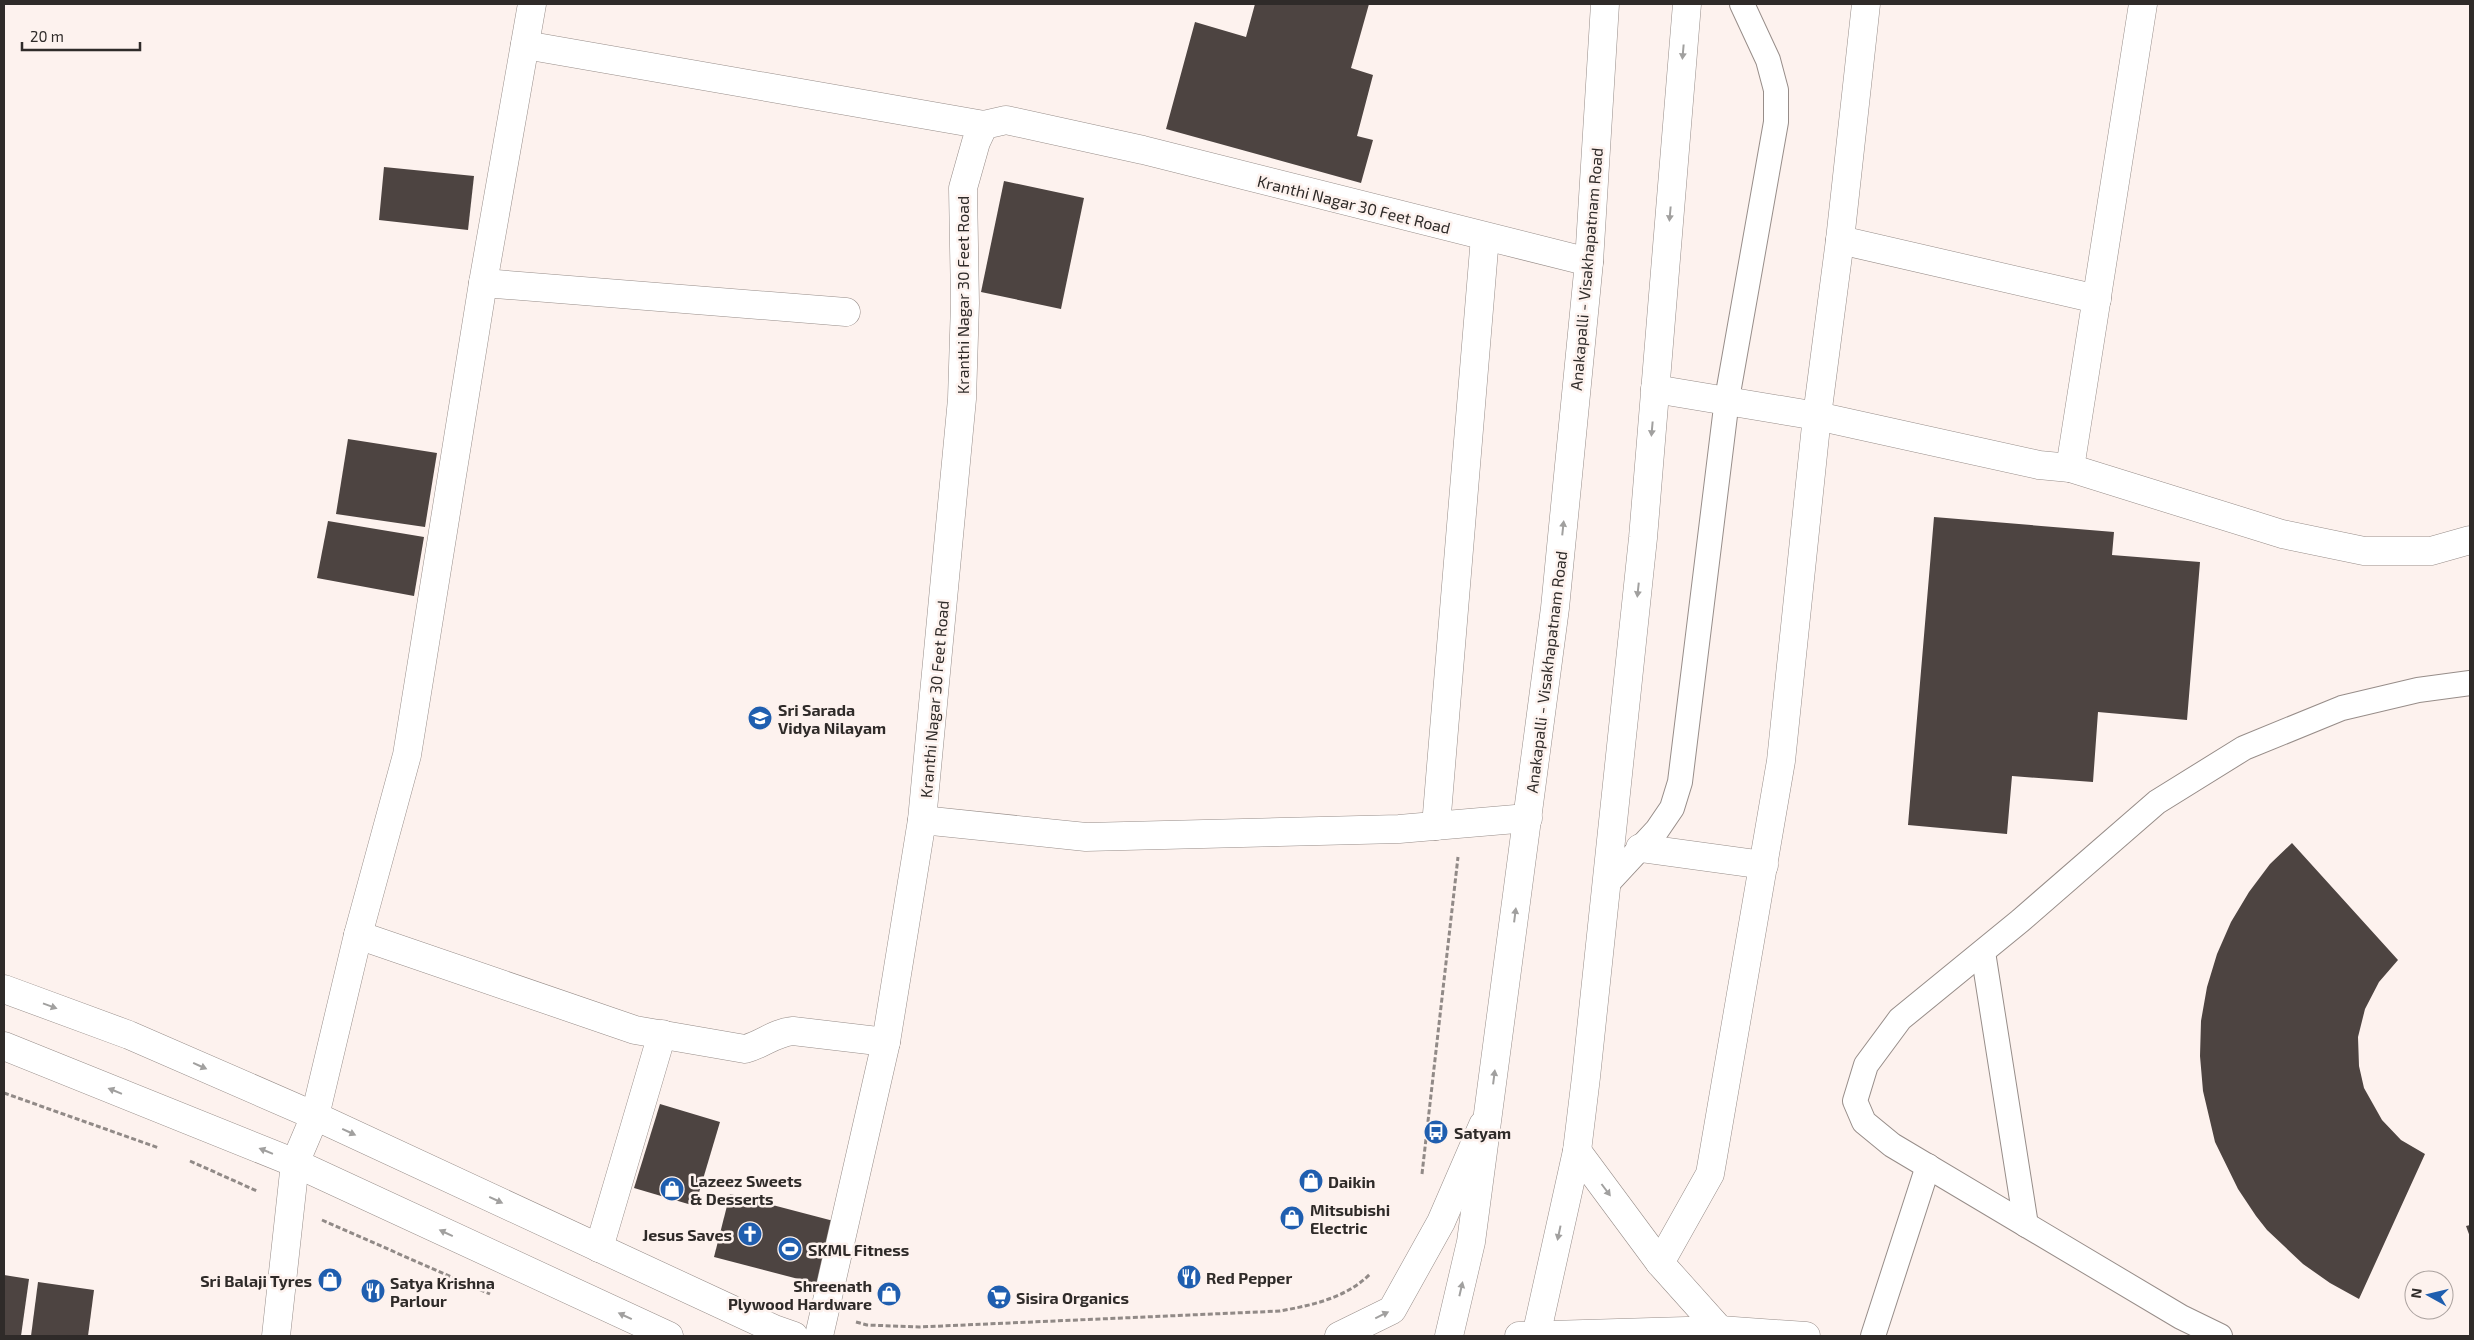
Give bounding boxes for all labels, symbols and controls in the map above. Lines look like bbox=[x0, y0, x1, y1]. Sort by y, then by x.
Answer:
scale bar bbox=[22, 20, 140, 52]
text: 20 m bbox=[30, 27, 64, 45]
one-way arrow bbox=[1679, 45, 1687, 61]
street label: Anakapalli - Visakhapatnam Road bbox=[1566, 147, 1606, 391]
street label: Kranthi Nagar 30 Feet Road bbox=[1255, 171, 1453, 237]
street label: Kranthi Nagar 30 Feet Road bbox=[953, 196, 972, 394]
one-way arrow bbox=[1665, 207, 1673, 223]
one-way arrow bbox=[1648, 421, 1656, 437]
one-way arrow bbox=[1559, 520, 1567, 536]
street label: Anakapalli - Visakhapatnam Road bbox=[1522, 550, 1570, 794]
one-way arrow bbox=[1634, 583, 1642, 599]
street label: Kranthi Nagar 30 Feet Road bbox=[916, 599, 952, 799]
place label: Sri Sarada Vidya Nilayam bbox=[778, 700, 886, 738]
school or university icon: Sri Sarada Vidya Nilayam bbox=[747, 705, 773, 731]
one-way arrow bbox=[1511, 907, 1519, 923]
one-way arrow bbox=[42, 1003, 57, 1010]
one-way arrow bbox=[193, 1062, 207, 1070]
one-way arrow bbox=[1490, 1068, 1498, 1084]
one-way arrow bbox=[107, 1087, 122, 1095]
bus stop icon: Satyam bbox=[1423, 1119, 1449, 1145]
place label: Satyam bbox=[1454, 1123, 1511, 1143]
one-way arrow bbox=[342, 1128, 356, 1136]
one-way arrow bbox=[258, 1147, 273, 1155]
shop icon: Daikin bbox=[1298, 1168, 1324, 1194]
place label: Lazeez Sweets & Desserts bbox=[690, 1171, 802, 1208]
place label: Daikin bbox=[1328, 1172, 1375, 1191]
shop icon: Lazeez Sweets & Desserts bbox=[659, 1176, 685, 1202]
one-way arrow bbox=[1601, 1183, 1611, 1197]
one-way arrow bbox=[489, 1196, 504, 1204]
place label: Mitsubishi Electric bbox=[1310, 1200, 1390, 1237]
shop icon: Mitsubishi Electric bbox=[1279, 1205, 1305, 1231]
church icon: Jesus Saves bbox=[737, 1221, 763, 1247]
place label: Jesus Saves bbox=[642, 1225, 732, 1244]
one-way arrow bbox=[1555, 1226, 1563, 1241]
one-way arrow bbox=[439, 1228, 453, 1236]
sports icon: SKML Fitness bbox=[777, 1236, 803, 1262]
place label: SKML Fitness bbox=[808, 1240, 909, 1259]
restaurant icon: Red Pepper bbox=[1176, 1264, 1202, 1290]
shop icon: Sri Balaji Tyres bbox=[317, 1267, 343, 1293]
place label: Red Pepper bbox=[1206, 1268, 1292, 1287]
north arrow bbox=[2404, 1270, 2454, 1320]
place label: Sri Balaji Tyres bbox=[200, 1271, 312, 1291]
place label: Satya Krishna Parlour bbox=[390, 1273, 495, 1310]
place label: Shreenath Plywood Hardware bbox=[728, 1276, 872, 1314]
restaurant icon: Satya Krishna Parlour bbox=[360, 1278, 386, 1304]
shop icon: Shreenath Plywood Hardware bbox=[876, 1281, 902, 1307]
one-way arrow bbox=[1457, 1281, 1465, 1296]
supermarket icon: Sisira Organics bbox=[986, 1284, 1012, 1310]
text: N bbox=[2407, 1287, 2425, 1299]
place label: Sisira Organics bbox=[1016, 1288, 1129, 1307]
one-way arrow bbox=[618, 1311, 632, 1319]
one-way arrow bbox=[1375, 1311, 1389, 1319]

